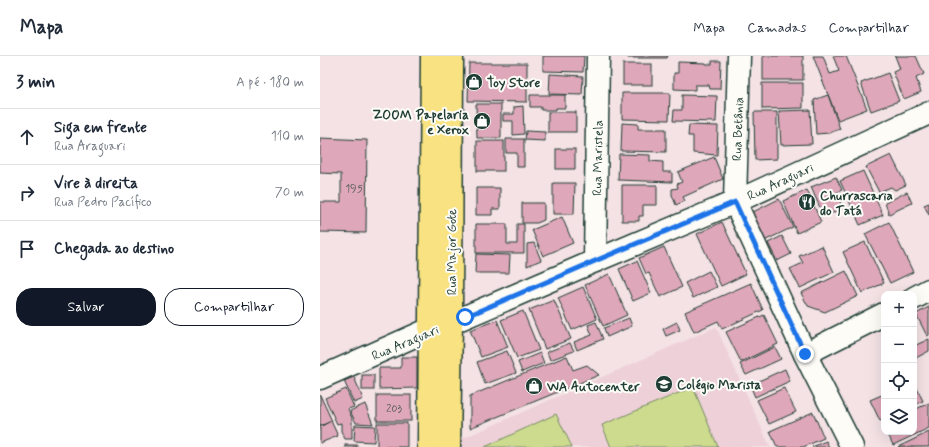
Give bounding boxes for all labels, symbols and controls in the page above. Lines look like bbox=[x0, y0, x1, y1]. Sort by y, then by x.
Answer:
text: Mapa bbox=[20, 15, 63, 40]
text: Mapa bbox=[693, 19, 725, 37]
text: Camadas bbox=[747, 19, 806, 37]
text: Compartilhar bbox=[828, 19, 909, 37]
text: 3 min bbox=[16, 71, 55, 93]
shop icon: Toy Store bbox=[464, 72, 484, 92]
text: A pé · 180 m bbox=[236, 74, 304, 91]
place label: Toy Store bbox=[487, 75, 540, 92]
street label: Rua Betânia bbox=[729, 97, 748, 161]
place label: ZOOM Papelaria e Xerox bbox=[373, 107, 470, 139]
shop icon: ZOOM Papelaria e Xerox bbox=[472, 111, 492, 131]
text: Siga em frente bbox=[54, 118, 147, 138]
street label: Rua Maristela bbox=[589, 120, 608, 196]
icon: ahead bbox=[16, 126, 38, 148]
text: 110 m bbox=[271, 128, 304, 145]
text: Rua Araguari bbox=[54, 138, 125, 155]
street label: Rua Araguari bbox=[745, 160, 817, 207]
text: Vire à direita bbox=[54, 174, 138, 194]
icon: right bbox=[16, 182, 38, 204]
house number: 195 bbox=[345, 182, 363, 196]
text: 70 m bbox=[275, 184, 304, 201]
place label: Churrascaria do Tatá bbox=[820, 188, 893, 220]
restaurant icon: Churrascaria do Tatá bbox=[797, 192, 817, 212]
text: Rua Pedro Pacífico bbox=[54, 194, 152, 211]
street label: Rua Major Gote bbox=[444, 209, 461, 295]
icon: arrive bbox=[16, 238, 38, 260]
text: Chegada ao destino bbox=[54, 239, 174, 259]
button: Salvar bbox=[16, 288, 156, 326]
button: Compartilhar bbox=[164, 288, 304, 326]
map controls bbox=[881, 291, 917, 435]
button: + bbox=[881, 291, 917, 327]
route start bbox=[456, 308, 474, 326]
street label: Rua Araguari bbox=[369, 322, 443, 367]
button: − bbox=[881, 327, 917, 363]
route end bbox=[796, 345, 814, 363]
button: locate bbox=[881, 363, 917, 399]
school or university icon: Colégio Marista bbox=[654, 374, 674, 394]
shop icon: WA Autocenter bbox=[524, 376, 544, 396]
place label: Colégio Marista bbox=[677, 377, 761, 395]
place label: WA Autocenter bbox=[546, 379, 640, 396]
button: layers bbox=[881, 399, 917, 435]
house number: 203 bbox=[386, 402, 403, 416]

